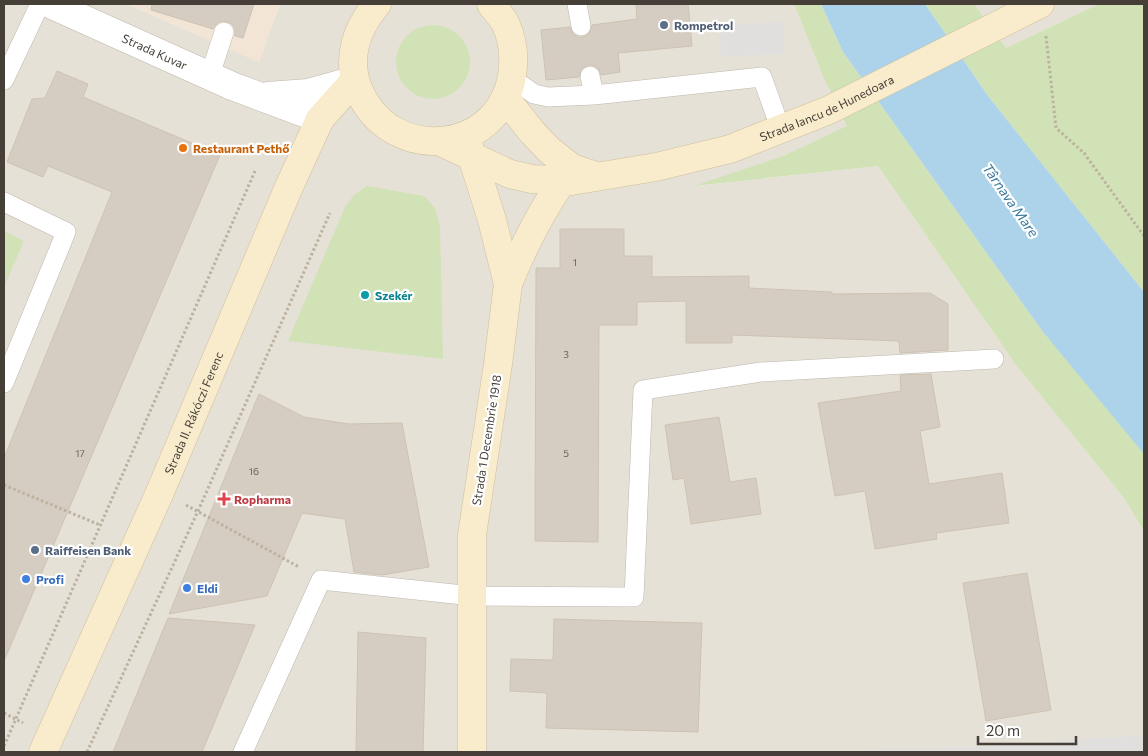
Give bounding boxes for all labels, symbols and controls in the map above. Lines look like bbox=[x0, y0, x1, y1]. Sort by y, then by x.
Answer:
place label: Rompetrol bbox=[674, 18, 733, 32]
marker: Rompetrol bbox=[658, 19, 670, 31]
street label: Strada Kuvar bbox=[120, 30, 190, 72]
street label: Strada Iancu de Hunedoara bbox=[757, 72, 896, 144]
place label: Restaurant Pethő bbox=[193, 141, 290, 155]
marker: Restaurant Pethő bbox=[177, 142, 189, 154]
water label: Târnava Mare bbox=[979, 160, 1043, 241]
house number: 1 bbox=[573, 256, 577, 268]
place label: Szekér bbox=[375, 288, 413, 302]
marker: Szekér bbox=[359, 289, 371, 301]
house number: 3 bbox=[563, 348, 569, 360]
street label: Strada II. Rákóczi Ferenc bbox=[161, 349, 226, 476]
street label: Strada 1 Decembrie 1918 bbox=[469, 374, 503, 506]
house number: 17 bbox=[75, 447, 85, 459]
house number: 5 bbox=[563, 447, 569, 459]
house number: 16 bbox=[249, 465, 259, 477]
place label: Ropharma bbox=[234, 492, 291, 506]
marker: Ropharma bbox=[218, 493, 230, 505]
place label: Raiffeisen Bank bbox=[45, 543, 131, 557]
marker: Raiffeisen Bank bbox=[29, 544, 41, 556]
place label: Profi bbox=[36, 572, 64, 586]
marker: Profi bbox=[20, 573, 32, 585]
place label: Eldi bbox=[197, 581, 218, 595]
marker: Eldi bbox=[181, 582, 193, 594]
scale bar bbox=[978, 714, 1076, 746]
text: 20 m bbox=[986, 721, 1020, 739]

